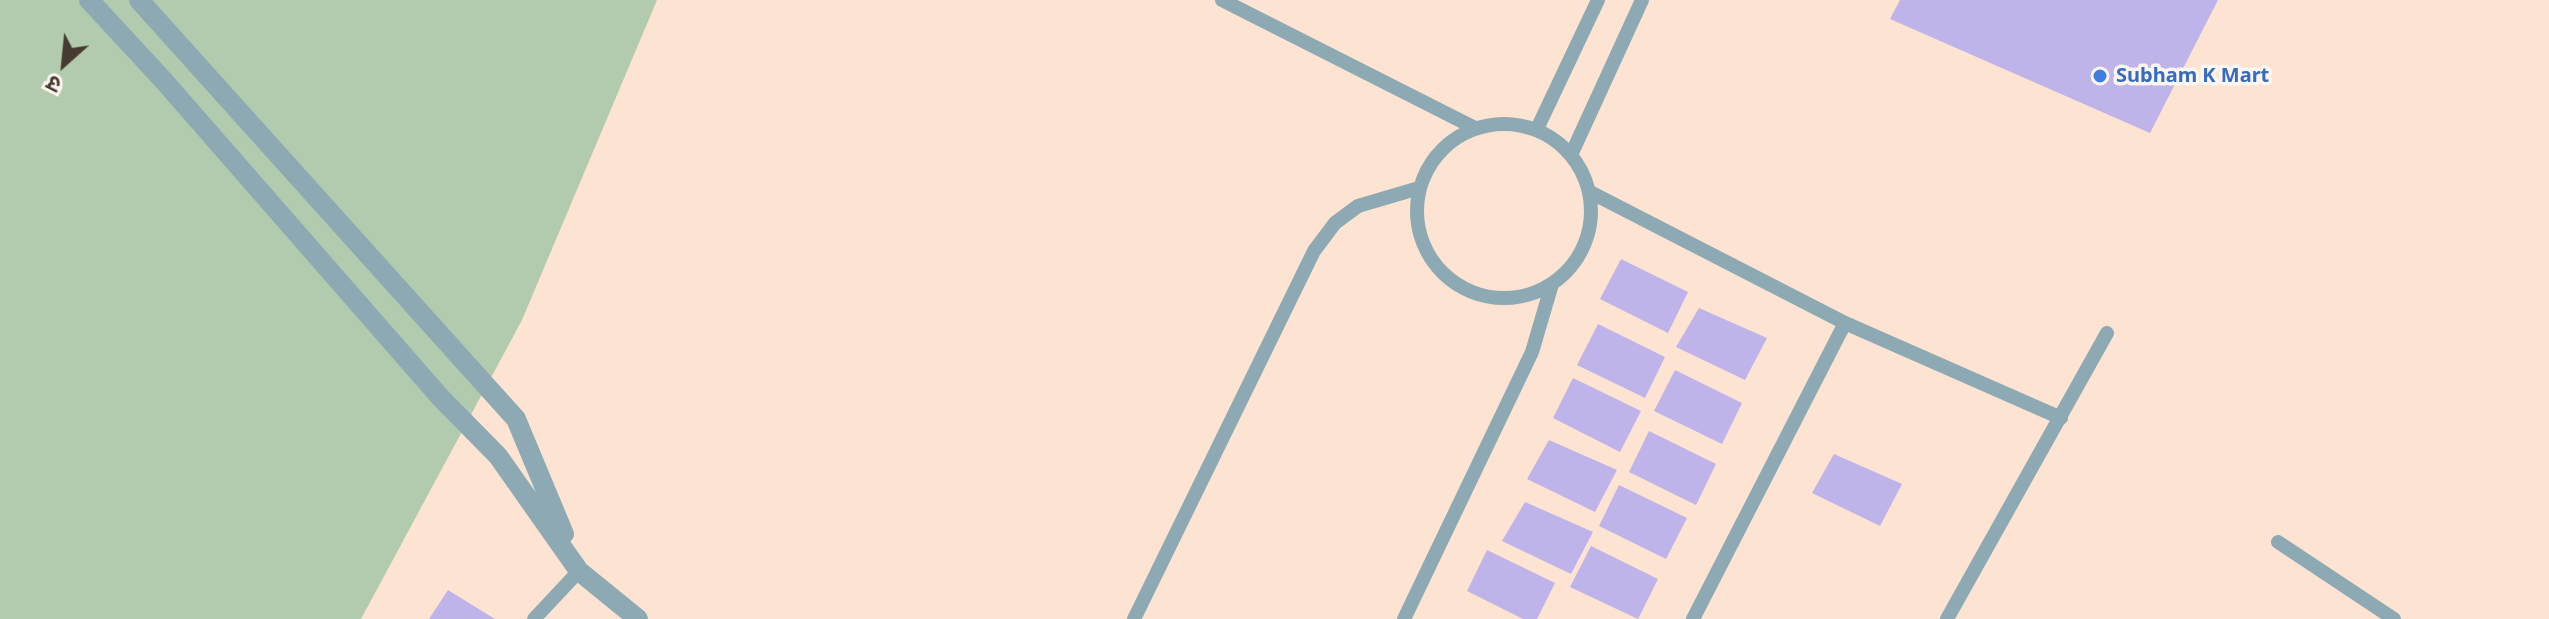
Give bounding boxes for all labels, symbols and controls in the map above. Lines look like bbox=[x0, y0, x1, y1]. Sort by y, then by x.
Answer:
north arrow bbox=[24, 24, 104, 104]
place label: Subham K Mart bbox=[2116, 64, 2269, 88]
marker: Subham K Mart bbox=[2091, 67, 2109, 85]
text: उ bbox=[41, 69, 66, 102]

